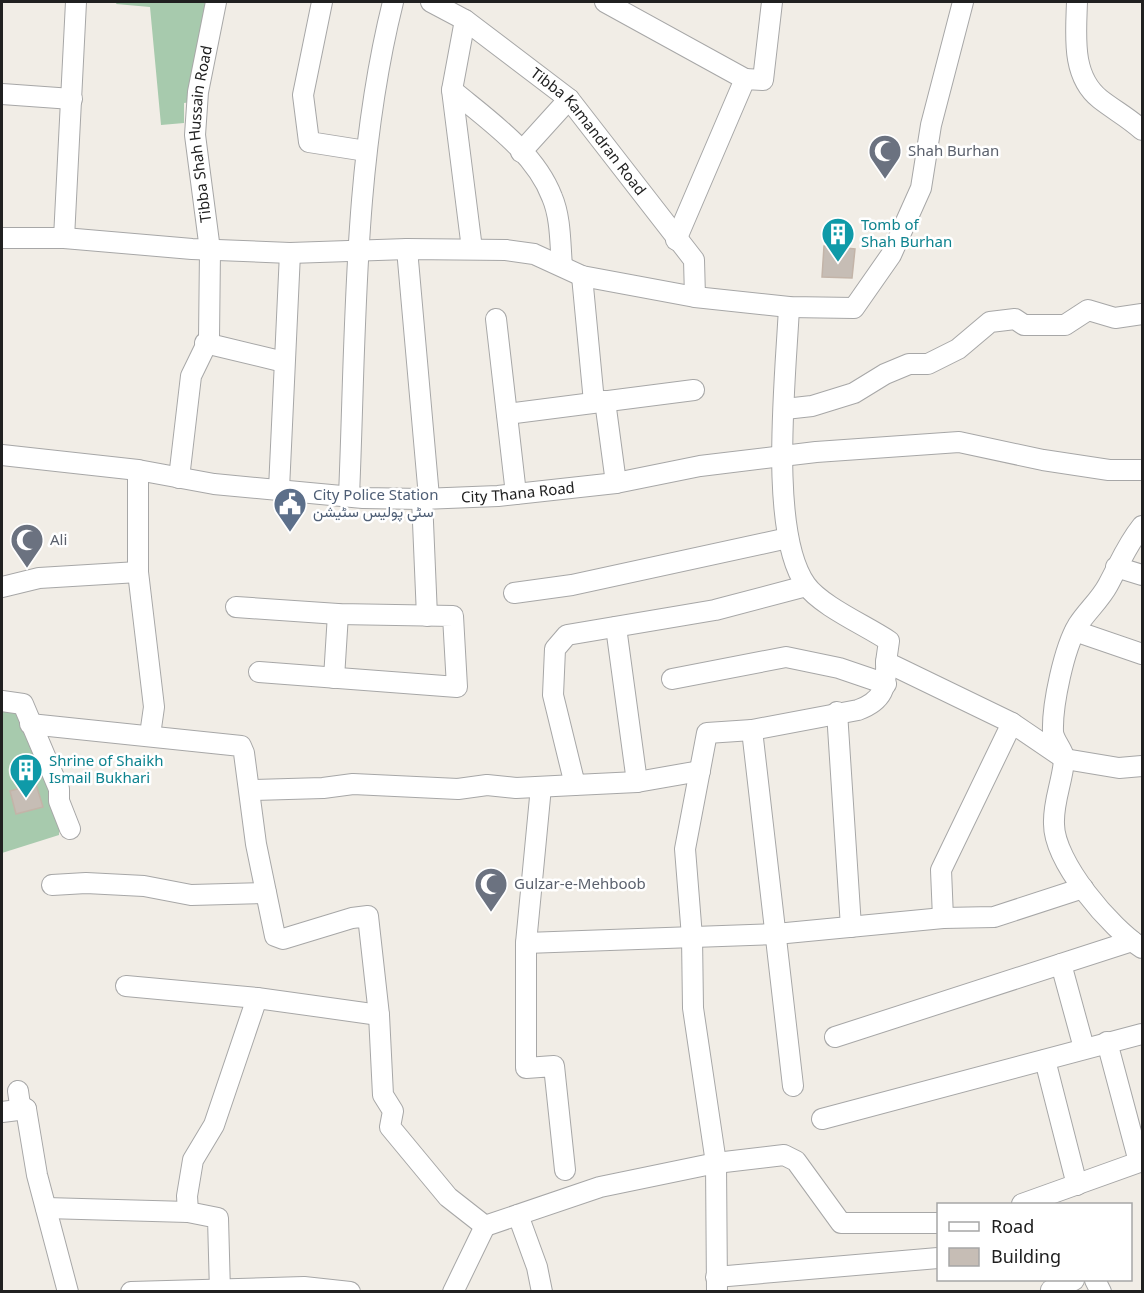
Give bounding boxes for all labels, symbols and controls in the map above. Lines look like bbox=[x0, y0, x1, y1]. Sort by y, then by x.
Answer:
street label: Tibba Shah Hussain Road bbox=[183, 43, 216, 224]
street label: Tibba Kamandran Road bbox=[527, 63, 651, 199]
mosque icon: Shah Burhan bbox=[867, 133, 903, 180]
place label: Shah Burhan bbox=[908, 140, 999, 160]
place label: Tomb of Shah Burhan bbox=[861, 214, 952, 251]
building icon: Tomb of Shah Burhan bbox=[820, 216, 856, 263]
street label: City Thana Road bbox=[461, 477, 576, 506]
place label: City Police Station سٹی پولیس سٹیشن bbox=[313, 484, 438, 522]
public building icon: City Police Station سٹی پولیس سٹیشن bbox=[272, 486, 308, 533]
mosque icon: Ali bbox=[9, 522, 45, 569]
place label: Ali bbox=[50, 529, 67, 549]
place label: Shrine of Shaikh Ismail Bukhari bbox=[49, 750, 163, 787]
building icon: Shrine of Shaikh Ismail Bukhari bbox=[8, 752, 44, 799]
mosque icon: Gulzar-e-Mehboob bbox=[473, 866, 509, 913]
place label: Gulzar-e-Mehboob bbox=[514, 873, 646, 893]
legend bbox=[937, 1203, 1132, 1281]
text: Road bbox=[991, 1214, 1034, 1238]
text: Building bbox=[991, 1244, 1061, 1268]

